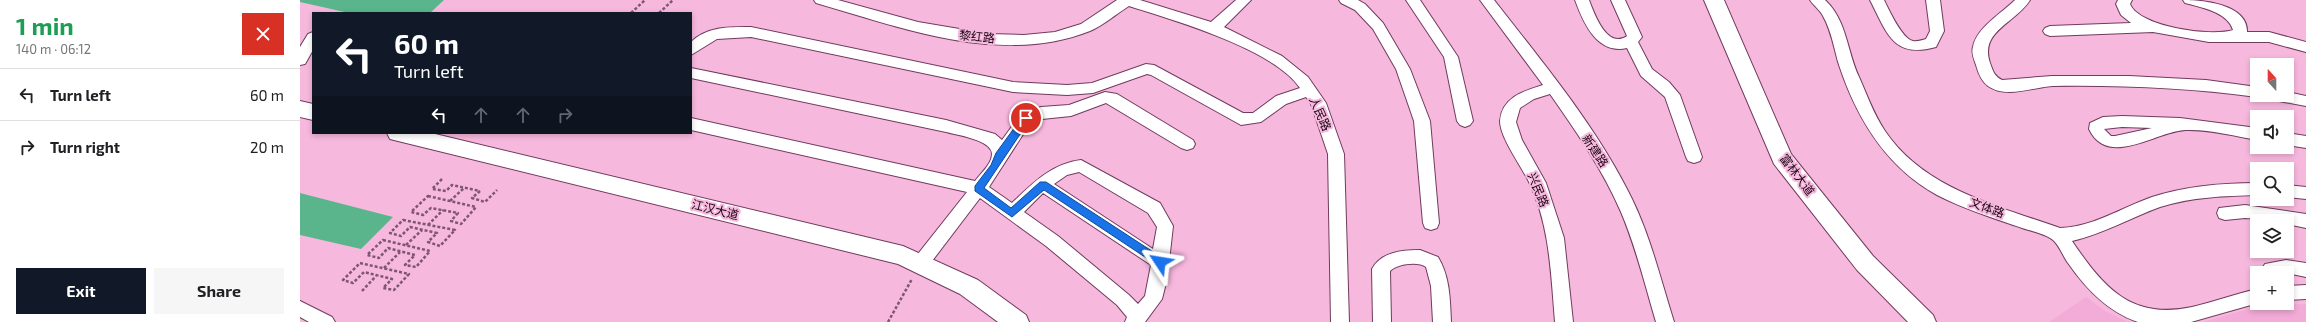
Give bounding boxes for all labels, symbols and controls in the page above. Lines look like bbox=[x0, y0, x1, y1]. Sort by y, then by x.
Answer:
text: 1 min bbox=[16, 11, 74, 40]
button: close bbox=[242, 13, 284, 55]
text: 60 m bbox=[394, 26, 459, 60]
street label: 黎红路 bbox=[958, 27, 996, 45]
icon: left bbox=[328, 28, 380, 80]
text: 140 m · 06:12 bbox=[16, 41, 91, 57]
north arrow bbox=[2250, 58, 2294, 102]
map controls bbox=[2250, 58, 2294, 310]
text: Turn left bbox=[394, 60, 464, 82]
icon: left bbox=[16, 84, 38, 106]
text: Turn left bbox=[50, 86, 111, 104]
text: 60 m bbox=[250, 86, 284, 104]
street label: 人民路 bbox=[1307, 94, 1335, 133]
pin bbox=[1009, 101, 1043, 135]
icon: left bbox=[428, 104, 450, 126]
icon: ahead bbox=[470, 104, 492, 126]
icon: ahead bbox=[512, 104, 534, 126]
icon: right bbox=[554, 104, 576, 126]
icon: arrive bbox=[1015, 107, 1037, 129]
button: sound bbox=[2250, 110, 2294, 154]
street label: 新建路 bbox=[1580, 132, 1612, 169]
icon: right bbox=[16, 136, 38, 158]
text: Turn right bbox=[50, 138, 120, 156]
text: 20 m bbox=[250, 138, 284, 156]
street label: 富林大道 bbox=[1778, 151, 1818, 198]
button: search bbox=[2250, 162, 2294, 206]
street label: 兴民路 bbox=[1526, 170, 1552, 209]
street label: 文体路 bbox=[1968, 194, 2007, 220]
street label: 江汉大道 bbox=[690, 196, 740, 222]
button: layers bbox=[2250, 214, 2294, 258]
position arrow bbox=[1139, 241, 1181, 283]
button: + bbox=[2250, 266, 2294, 310]
button: Exit bbox=[16, 268, 146, 314]
button: Share bbox=[154, 268, 284, 314]

